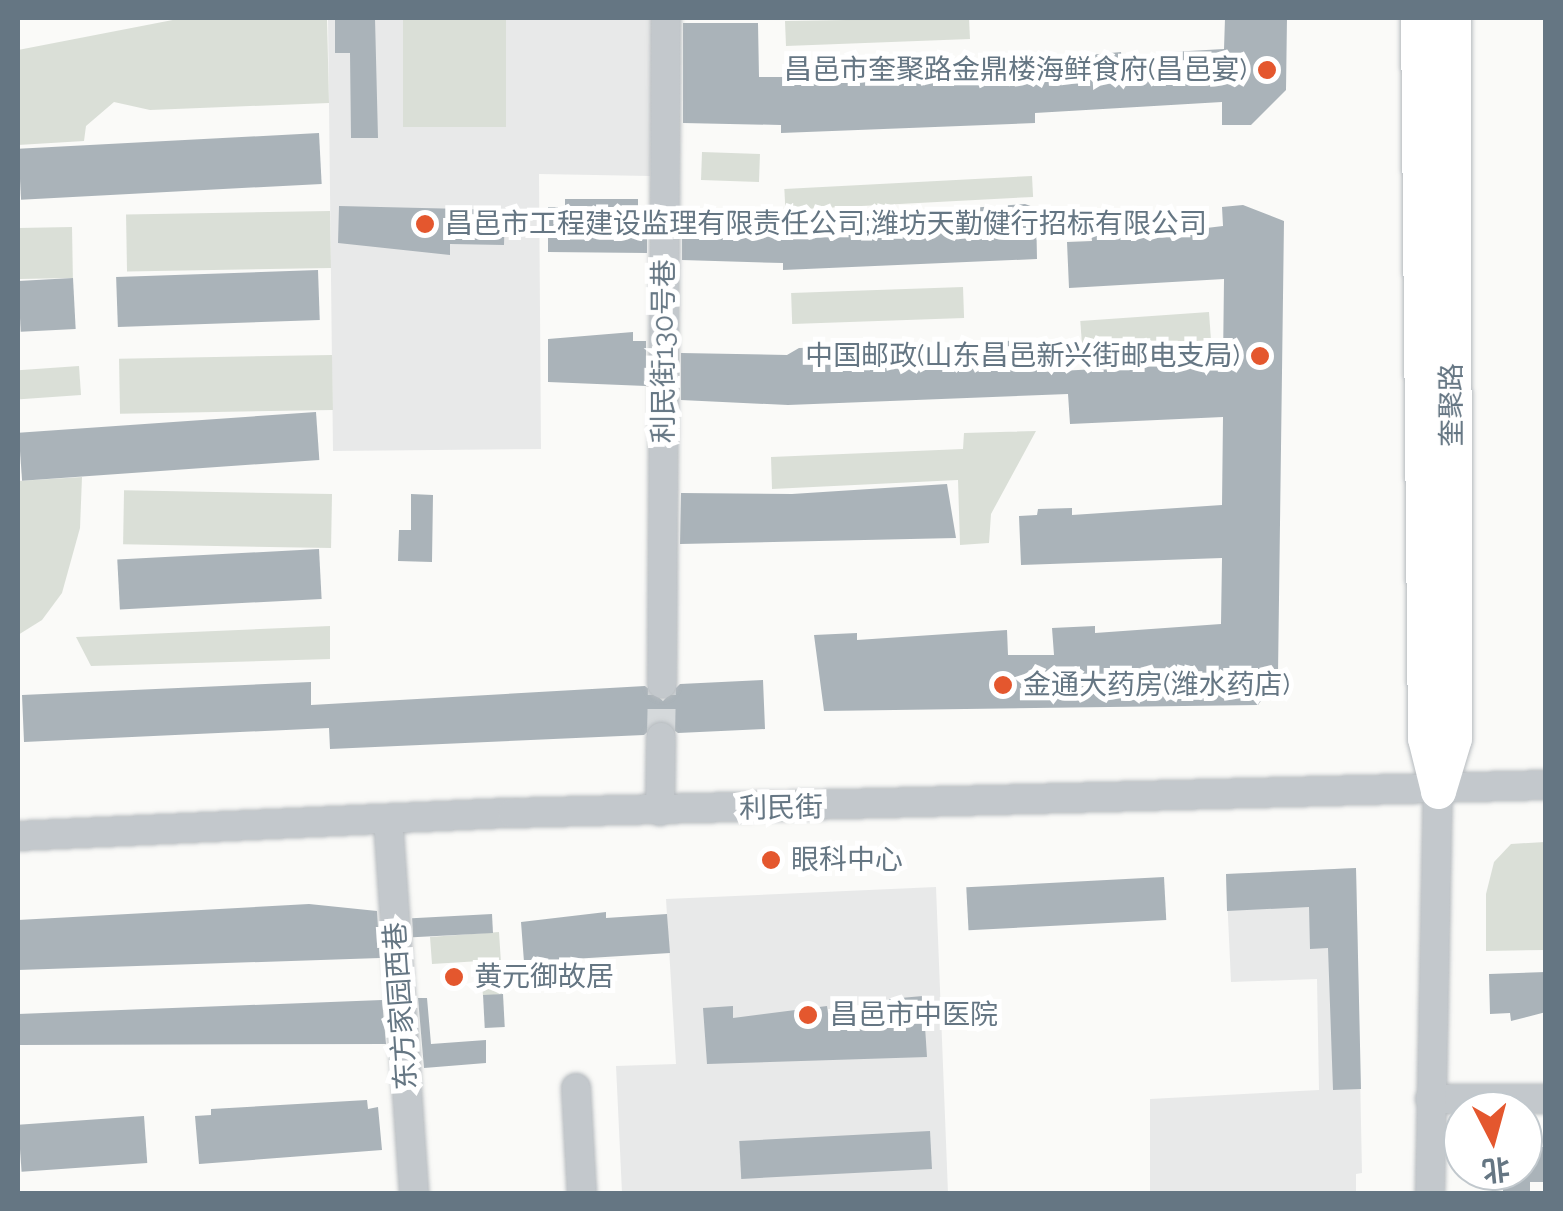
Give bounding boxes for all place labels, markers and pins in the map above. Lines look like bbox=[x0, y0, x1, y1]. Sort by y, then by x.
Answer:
place label: 昌邑市奎聚路金鼎楼海鲜食府(昌邑宴) bbox=[784, 53, 1247, 87]
marker: 昌邑市奎聚路金鼎楼海鲜食府(昌邑宴) bbox=[1256, 59, 1278, 81]
place label: 昌邑市工程建设监理有限责任公司;潍坊天勤健行招标有限公司 bbox=[445, 207, 1207, 241]
marker: 昌邑市工程建设监理有限责任公司;潍坊天勤健行招标有限公司 bbox=[414, 213, 436, 235]
place label: 中国邮政(山东昌邑新兴街邮电支局) bbox=[805, 339, 1240, 373]
marker: 中国邮政(山东昌邑新兴街邮电支局) bbox=[1249, 345, 1271, 367]
place label: 金通大药房(潍水药店) bbox=[1023, 668, 1290, 702]
marker: 金通大药房(潍水药店) bbox=[992, 674, 1014, 696]
place label: 眼科中心 bbox=[791, 843, 903, 877]
marker: 眼科中心 bbox=[760, 849, 782, 871]
place label: 黄元御故居 bbox=[474, 960, 614, 994]
marker: 黄元御故居 bbox=[443, 966, 465, 988]
place label: 昌邑市中医院 bbox=[830, 998, 998, 1032]
marker: 昌邑市中医院 bbox=[795, 1002, 821, 1028]

